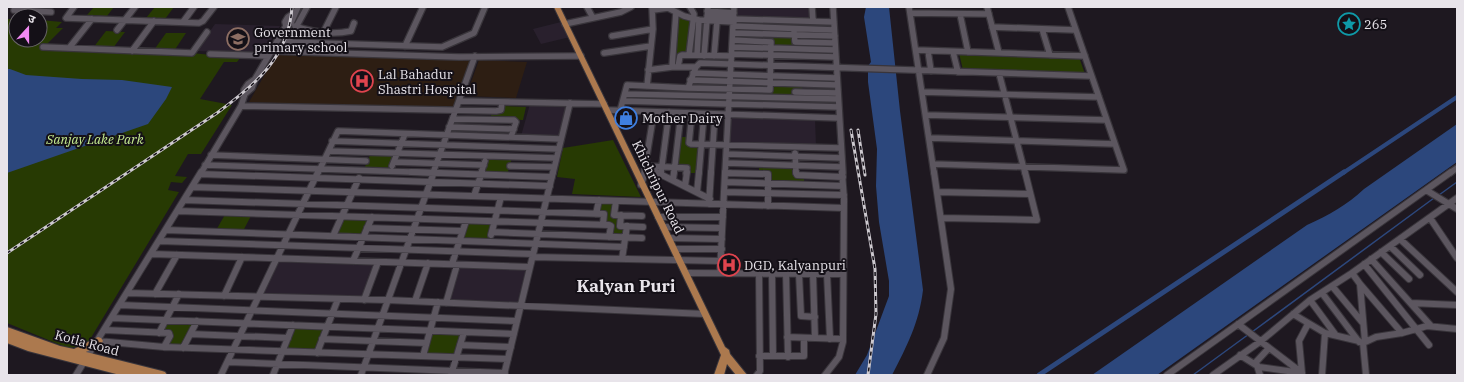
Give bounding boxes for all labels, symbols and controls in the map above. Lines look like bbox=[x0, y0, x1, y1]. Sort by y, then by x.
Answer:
north arrow bbox=[8, 8, 48, 48]
text: उ bbox=[26, 11, 38, 27]
place icon: 265 bbox=[1336, 11, 1362, 37]
place label: 265 bbox=[1364, 16, 1387, 33]
place label: Government primary school bbox=[254, 24, 347, 56]
school or university icon: Government primary school bbox=[225, 26, 251, 52]
place label: Lal Bahadur Shastri Hospital bbox=[378, 66, 476, 98]
hospital icon: Lal Bahadur Shastri Hospital bbox=[349, 68, 375, 94]
shop icon: Mother Dairy bbox=[613, 105, 639, 131]
place label: Mother Dairy bbox=[642, 110, 723, 127]
park label: Sanjay Lake Park bbox=[45, 131, 144, 148]
street label: Khichripur Road bbox=[628, 137, 688, 237]
hospital icon: DGD, Kalyanpuri bbox=[716, 252, 742, 278]
place label: DGD, Kalyanpuri bbox=[744, 257, 846, 274]
district label: Kalyan Puri bbox=[576, 275, 676, 297]
street label: Kotla Road bbox=[53, 326, 121, 360]

